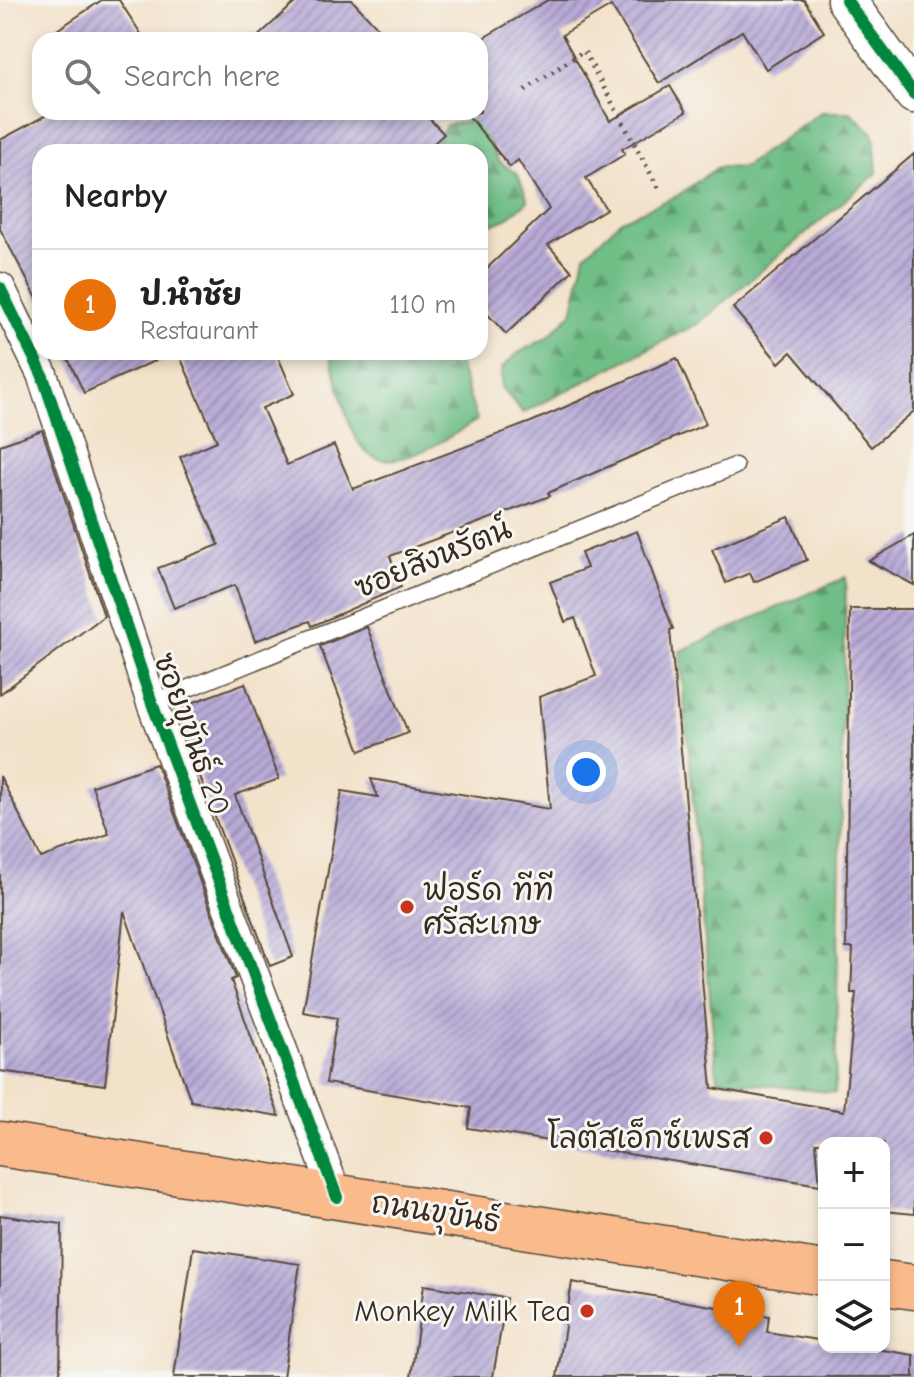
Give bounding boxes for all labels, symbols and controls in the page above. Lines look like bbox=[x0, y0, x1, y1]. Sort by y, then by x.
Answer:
search box bbox=[32, 32, 488, 120]
icon: search bbox=[60, 54, 104, 98]
text: Search here bbox=[124, 59, 280, 94]
text: Nearby bbox=[64, 176, 167, 216]
text: ป.นำชัย bbox=[140, 278, 242, 313]
text: 1 bbox=[85, 290, 95, 320]
text: 110 m bbox=[389, 290, 456, 320]
text: Restaurant bbox=[140, 316, 257, 346]
street label: ซอยสิงหรัตน์ bbox=[349, 508, 516, 606]
street label: ซอยขุขันธ์ 20 bbox=[142, 647, 240, 822]
your location bbox=[566, 752, 606, 792]
place label: ฟอร์ด ทีที ศรีสะเกษ bbox=[423, 870, 554, 942]
marker: ฟอร์ด ทีที ศรีสะเกษ bbox=[398, 898, 416, 916]
place label: โลตัสเอ็กซ์เพรส bbox=[548, 1117, 753, 1156]
marker: โลตัสเอ็กซ์เพรส bbox=[757, 1129, 775, 1147]
map controls bbox=[818, 1137, 890, 1353]
button: + bbox=[818, 1137, 890, 1209]
street label: ถนนขุขันธ์ bbox=[368, 1182, 503, 1244]
button: − bbox=[818, 1209, 890, 1281]
pin: 1 bbox=[713, 1281, 765, 1347]
button: layers bbox=[818, 1281, 890, 1353]
place label: Monkey Milk Tea bbox=[354, 1294, 571, 1329]
marker: Monkey Milk Tea bbox=[578, 1302, 596, 1320]

